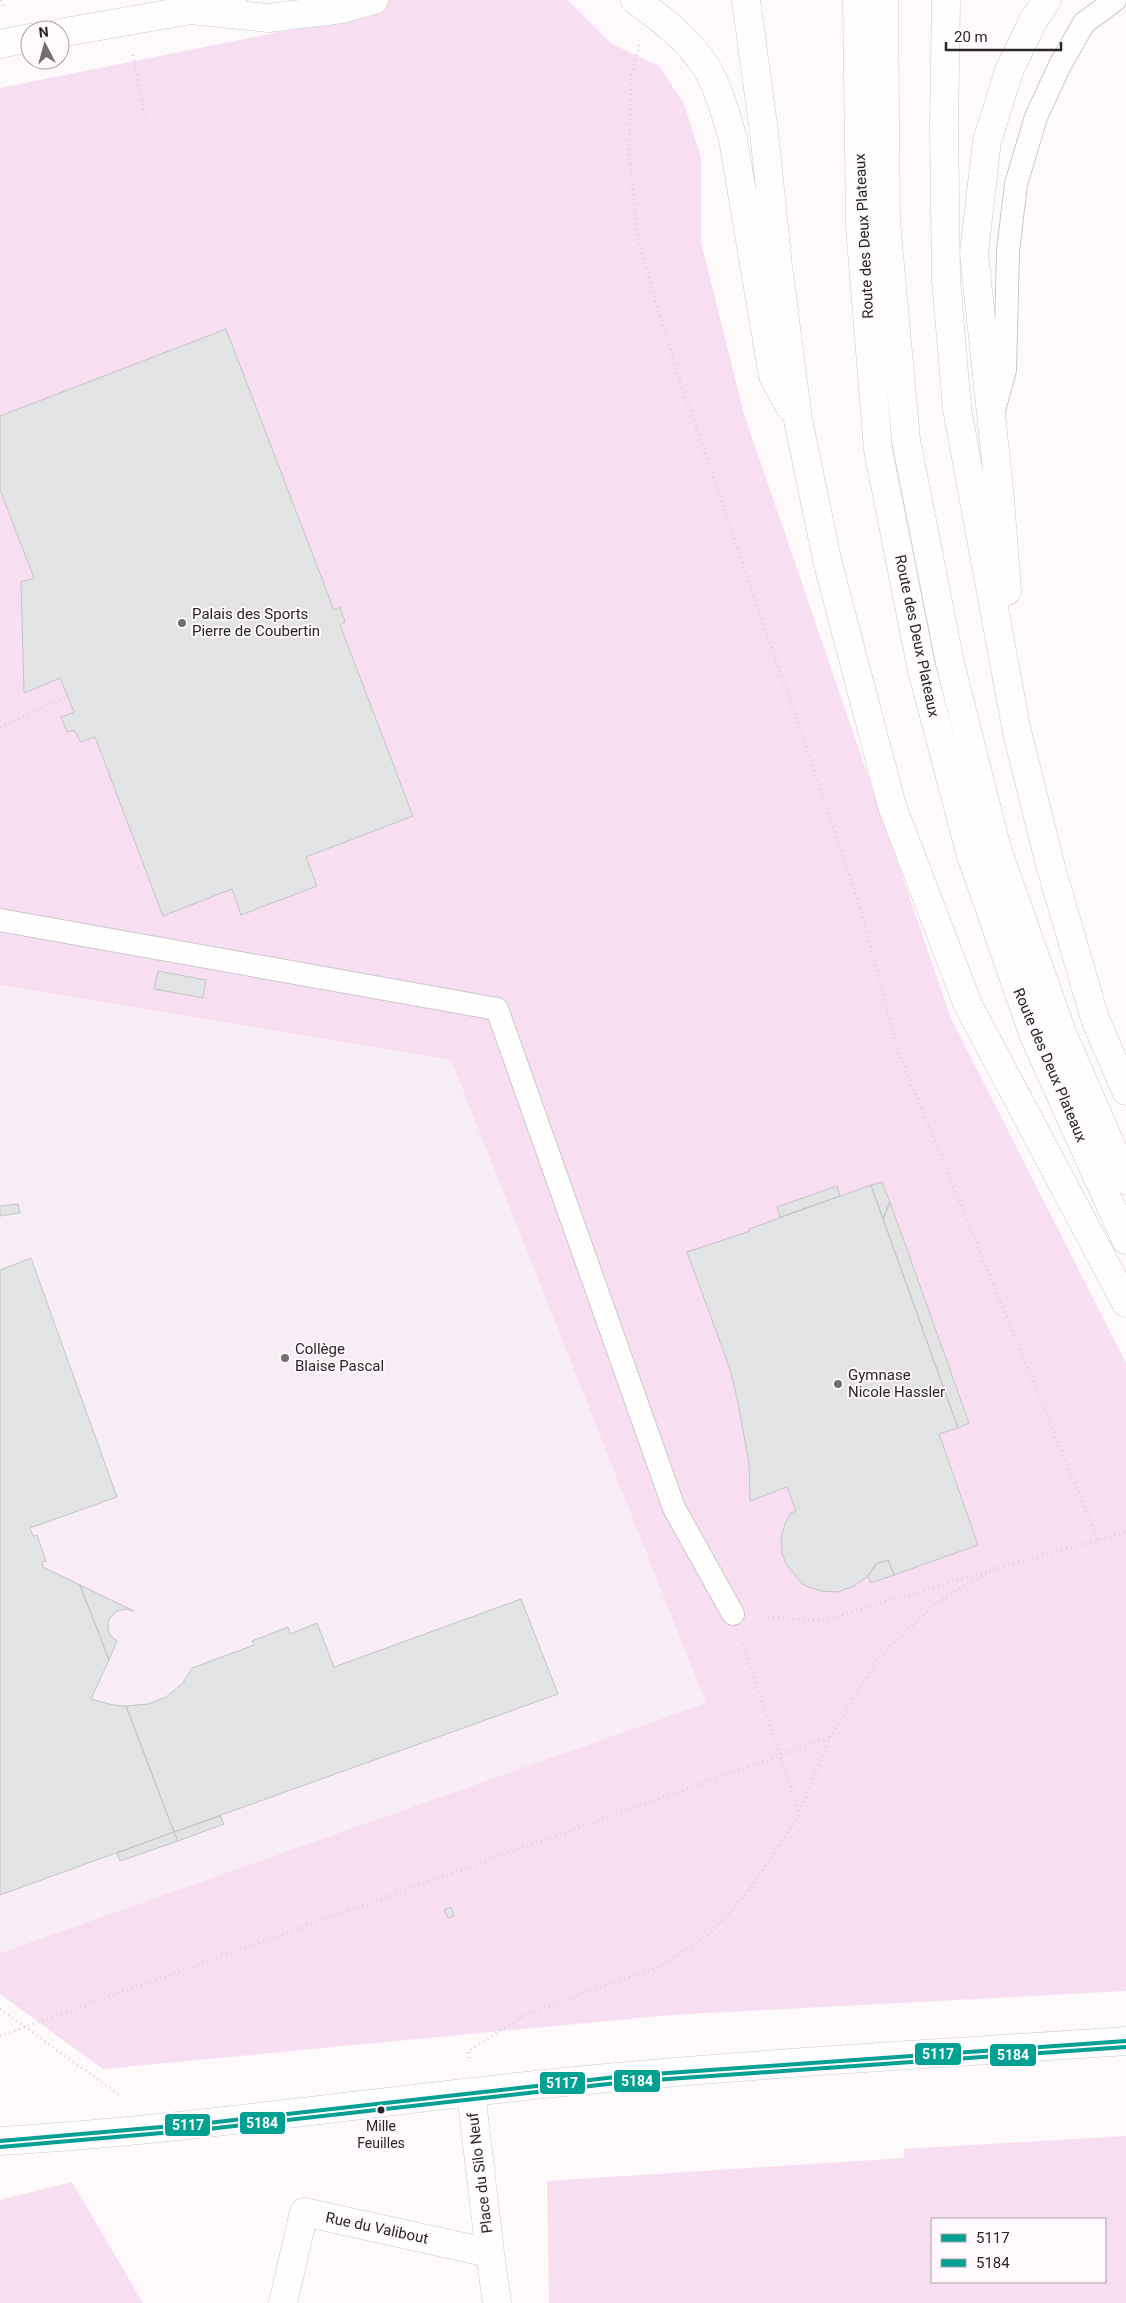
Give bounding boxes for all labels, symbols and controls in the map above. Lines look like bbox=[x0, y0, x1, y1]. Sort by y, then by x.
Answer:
north arrow bbox=[20, 20, 70, 70]
scale bar bbox=[946, 20, 1061, 52]
text: N bbox=[38, 24, 49, 41]
text: 20 m bbox=[954, 28, 988, 46]
street label: Route des Deux Plateaux bbox=[851, 152, 877, 319]
street label: Route des Deux Plateaux bbox=[891, 553, 943, 719]
place label: Palais des Sports Pierre de Coubertin bbox=[192, 605, 320, 640]
marker: Palais des Sports Pierre de Coubertin bbox=[176, 617, 188, 629]
street label: Route des Deux Plateaux bbox=[1009, 985, 1091, 1145]
place label: Collège Blaise Pascal bbox=[295, 1340, 384, 1375]
marker: Collège Blaise Pascal bbox=[279, 1352, 291, 1364]
place label: Gymnase Nicole Hassler bbox=[848, 1366, 945, 1401]
marker: Gymnase Nicole Hassler bbox=[832, 1378, 844, 1390]
line badge: 5117 bbox=[914, 2042, 962, 2066]
line badge: 5184 bbox=[989, 2043, 1037, 2067]
text: 5117 bbox=[922, 2046, 954, 2062]
text: 5184 bbox=[997, 2047, 1029, 2063]
line badge: 5184 bbox=[613, 2069, 661, 2093]
line badge: 5117 bbox=[539, 2071, 586, 2095]
text: 5184 bbox=[621, 2073, 653, 2089]
text: 5117 bbox=[546, 2075, 578, 2091]
marker: Mille Feuilles bbox=[376, 2105, 386, 2115]
line badge: 5184 bbox=[239, 2111, 286, 2135]
street label: Place du Silo Neuf bbox=[464, 2111, 496, 2235]
line badge: 5117 bbox=[164, 2113, 211, 2137]
text: 5184 bbox=[246, 2115, 278, 2131]
text: 5117 bbox=[172, 2117, 204, 2133]
place label: Mille Feuilles bbox=[357, 2118, 405, 2151]
street label: Rue du Valibout bbox=[324, 2208, 430, 2248]
legend bbox=[931, 2218, 1106, 2283]
text: 5117 bbox=[976, 2229, 1010, 2247]
text: 5184 bbox=[976, 2254, 1010, 2272]

